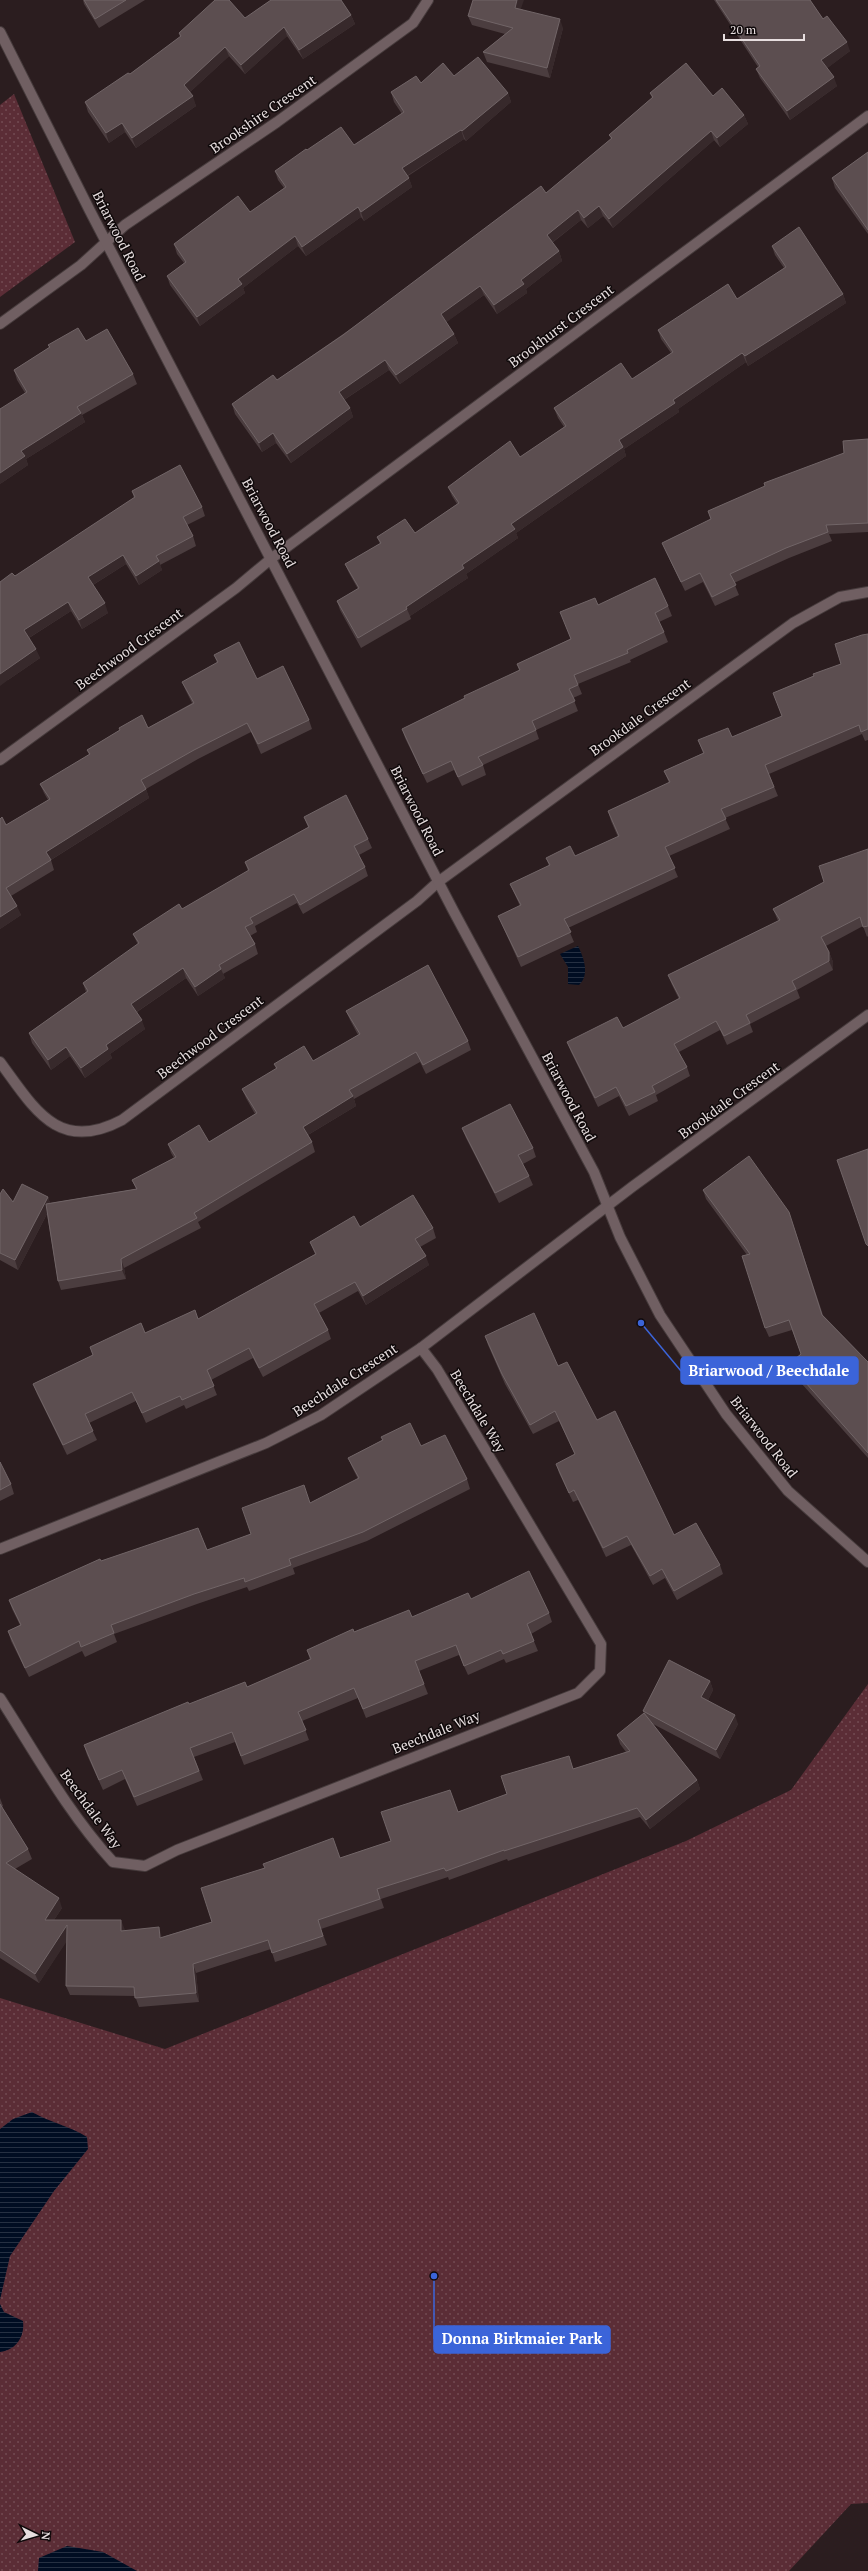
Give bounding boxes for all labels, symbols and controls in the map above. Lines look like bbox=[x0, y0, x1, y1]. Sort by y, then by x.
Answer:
scale bar bbox=[724, 16, 804, 42]
text: 20 m bbox=[730, 22, 757, 37]
street label: Brookshire Crescent bbox=[206, 69, 320, 157]
street label: Briarwood Road bbox=[89, 187, 150, 284]
street label: Brookhurst Crescent bbox=[504, 279, 618, 371]
street label: Briarwood Road bbox=[238, 475, 301, 571]
street label: Beechwood Crescent bbox=[71, 603, 187, 694]
street label: Brookdale Crescent bbox=[585, 673, 695, 760]
street label: Briarwood Road bbox=[387, 762, 448, 859]
street label: Beechwood Crescent bbox=[153, 990, 267, 1083]
street label: Briarwood Road bbox=[538, 1049, 601, 1145]
street label: Brookdale Crescent bbox=[674, 1056, 784, 1143]
street label: Beechdale Crescent bbox=[289, 1338, 401, 1421]
callout: Briarwood / Beechdale bbox=[681, 1357, 858, 1384]
text: Briarwood / Beechdale bbox=[689, 1360, 849, 1380]
street label: Beechdale Way bbox=[446, 1366, 511, 1456]
street label: Briarwood Road bbox=[727, 1392, 802, 1482]
street label: Beechdale Way bbox=[389, 1705, 483, 1758]
street label: Beechdale Way bbox=[56, 1765, 127, 1853]
callout: Donna Birkmaier Park bbox=[434, 2326, 610, 2353]
text: Donna Birkmaier Park bbox=[442, 2328, 602, 2348]
north arrow bbox=[16, 2515, 56, 2555]
text: N bbox=[39, 2531, 53, 2541]

